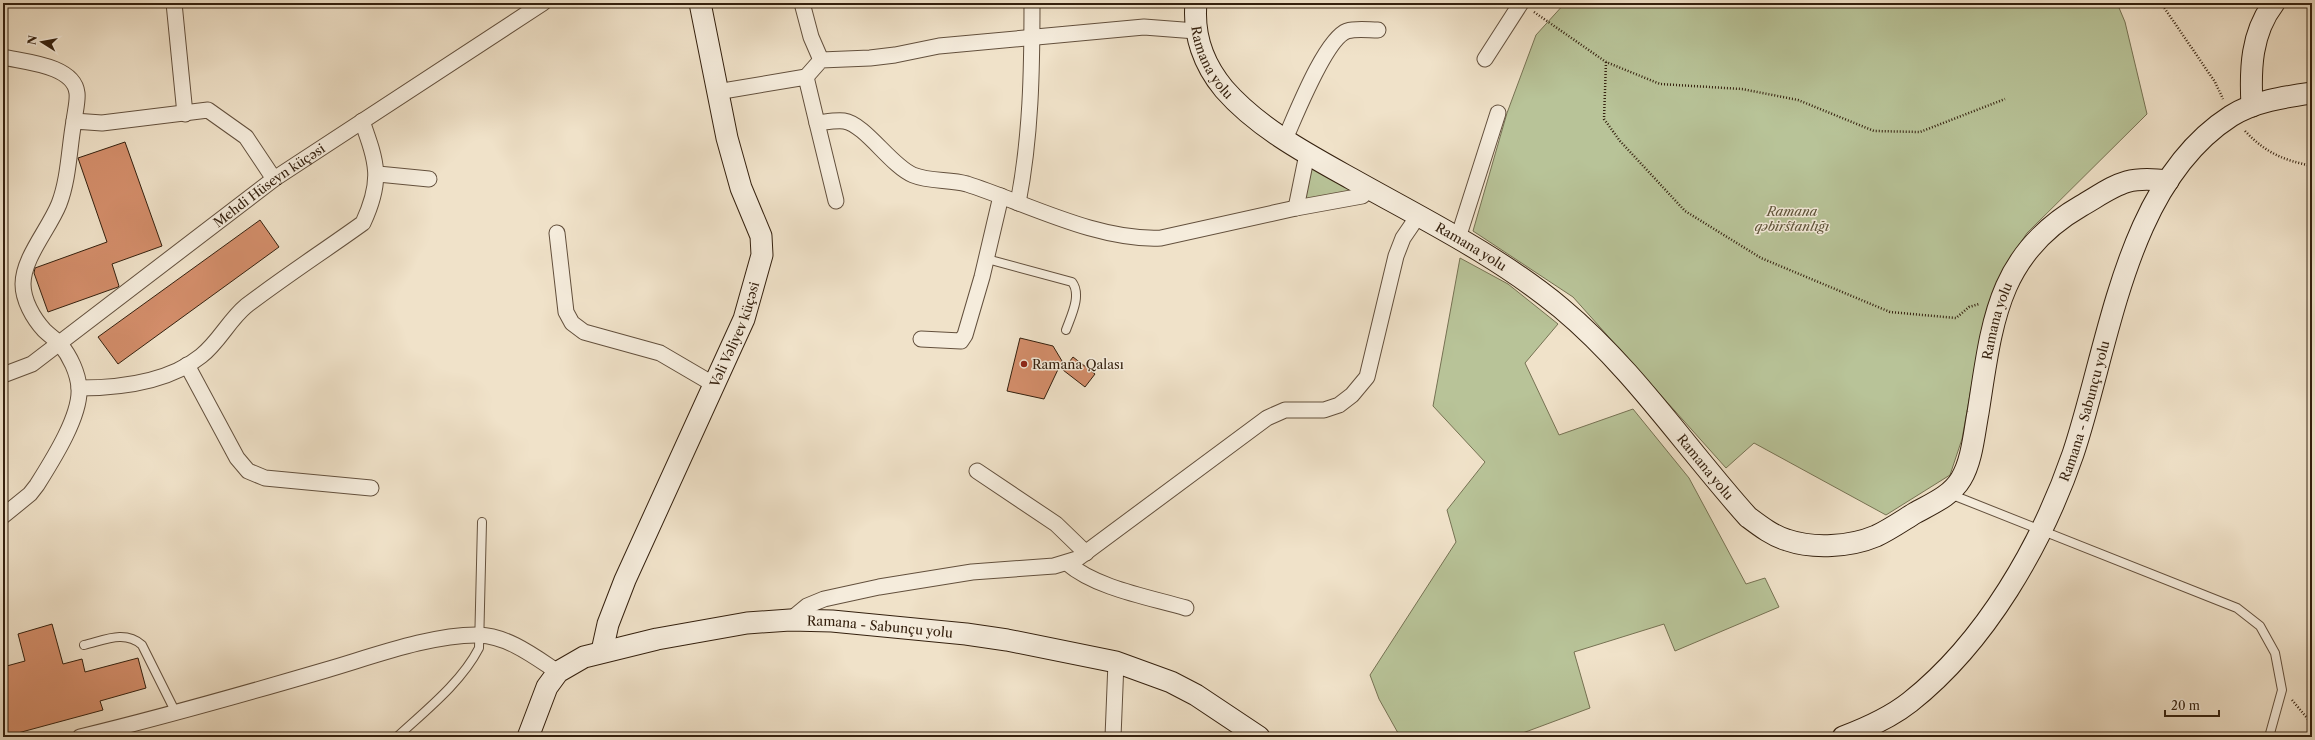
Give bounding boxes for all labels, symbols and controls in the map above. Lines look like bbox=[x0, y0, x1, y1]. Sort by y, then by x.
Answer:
north arrow bbox=[22, 22, 62, 62]
street label: Ramana yolu bbox=[1188, 25, 1237, 102]
text: N bbox=[24, 34, 40, 46]
street label: Mehdi Hüseyn küçəsi bbox=[210, 140, 328, 230]
park label: Ramana qəbirstanlığı bbox=[1755, 203, 1829, 234]
street label: Ramana yolu bbox=[1433, 219, 1510, 274]
street label: Vəli Vəliyev küçəsi bbox=[706, 280, 762, 390]
street label: Ramana yolu bbox=[1979, 280, 2015, 361]
street label: Ramana - Sabunçu yolu bbox=[2056, 339, 2112, 484]
place label: Ramana Qalası bbox=[1032, 356, 1124, 372]
marker: Ramana Qalası bbox=[1019, 359, 1029, 369]
street label: Ramana yolu bbox=[1674, 431, 1737, 503]
street label: Ramana - Sabunçu yolu bbox=[807, 612, 954, 641]
scale bar bbox=[2165, 692, 2219, 718]
text: 20 m bbox=[2171, 698, 2200, 713]

